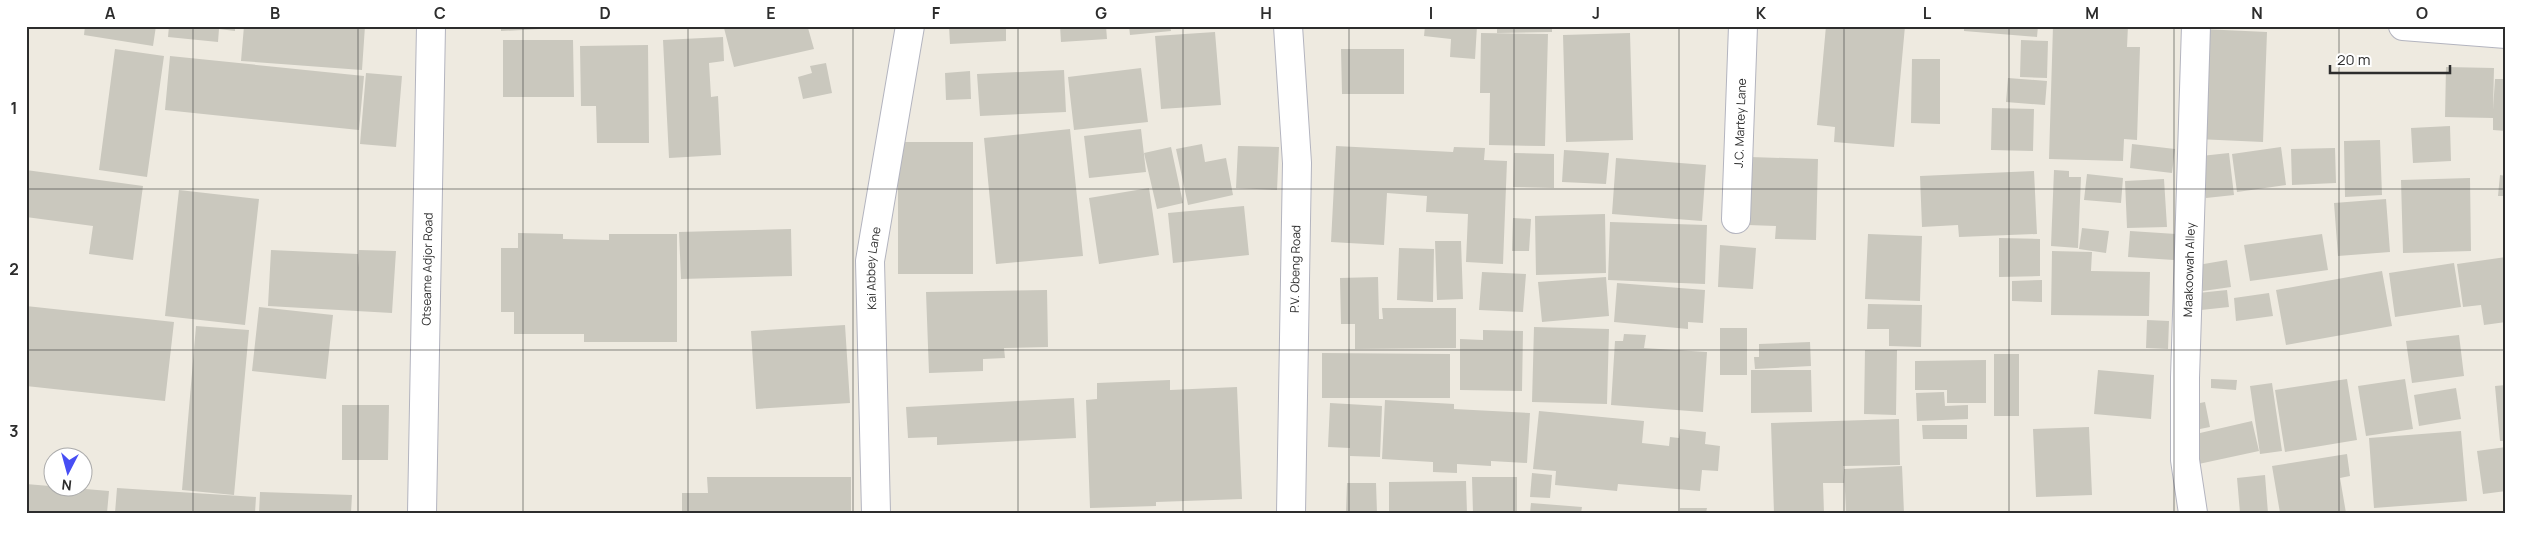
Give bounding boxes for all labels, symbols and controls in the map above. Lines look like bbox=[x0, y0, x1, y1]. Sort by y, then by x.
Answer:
text: A bbox=[105, 2, 116, 24]
text: B bbox=[270, 2, 280, 24]
text: C bbox=[434, 2, 446, 24]
text: D bbox=[599, 2, 611, 24]
text: E bbox=[766, 2, 776, 24]
text: F bbox=[932, 2, 941, 24]
text: G bbox=[1095, 2, 1107, 24]
text: H bbox=[1260, 2, 1272, 24]
text: I bbox=[1429, 2, 1433, 24]
text: J bbox=[1592, 2, 1600, 24]
text: K bbox=[1756, 2, 1767, 24]
text: L bbox=[1923, 2, 1932, 24]
text: M bbox=[2085, 2, 2099, 24]
text: N bbox=[2251, 2, 2263, 24]
text: O bbox=[2416, 2, 2428, 24]
scale bar bbox=[2330, 42, 2450, 74]
text: 20 m bbox=[2337, 49, 2370, 70]
street label: J.C. Martey Lane bbox=[1729, 78, 1750, 168]
text: 1 bbox=[10, 97, 18, 119]
street label: Otseame Adjor Road bbox=[417, 212, 436, 326]
street label: Maakoowah Alley bbox=[2178, 221, 2198, 317]
street label: Kai Abbey Lane bbox=[861, 225, 884, 310]
street label: P.V. Obeng Road bbox=[1286, 225, 1304, 313]
text: 2 bbox=[9, 258, 19, 280]
text: 3 bbox=[9, 420, 19, 442]
north arrow bbox=[42, 446, 92, 496]
text: N bbox=[61, 475, 73, 495]

